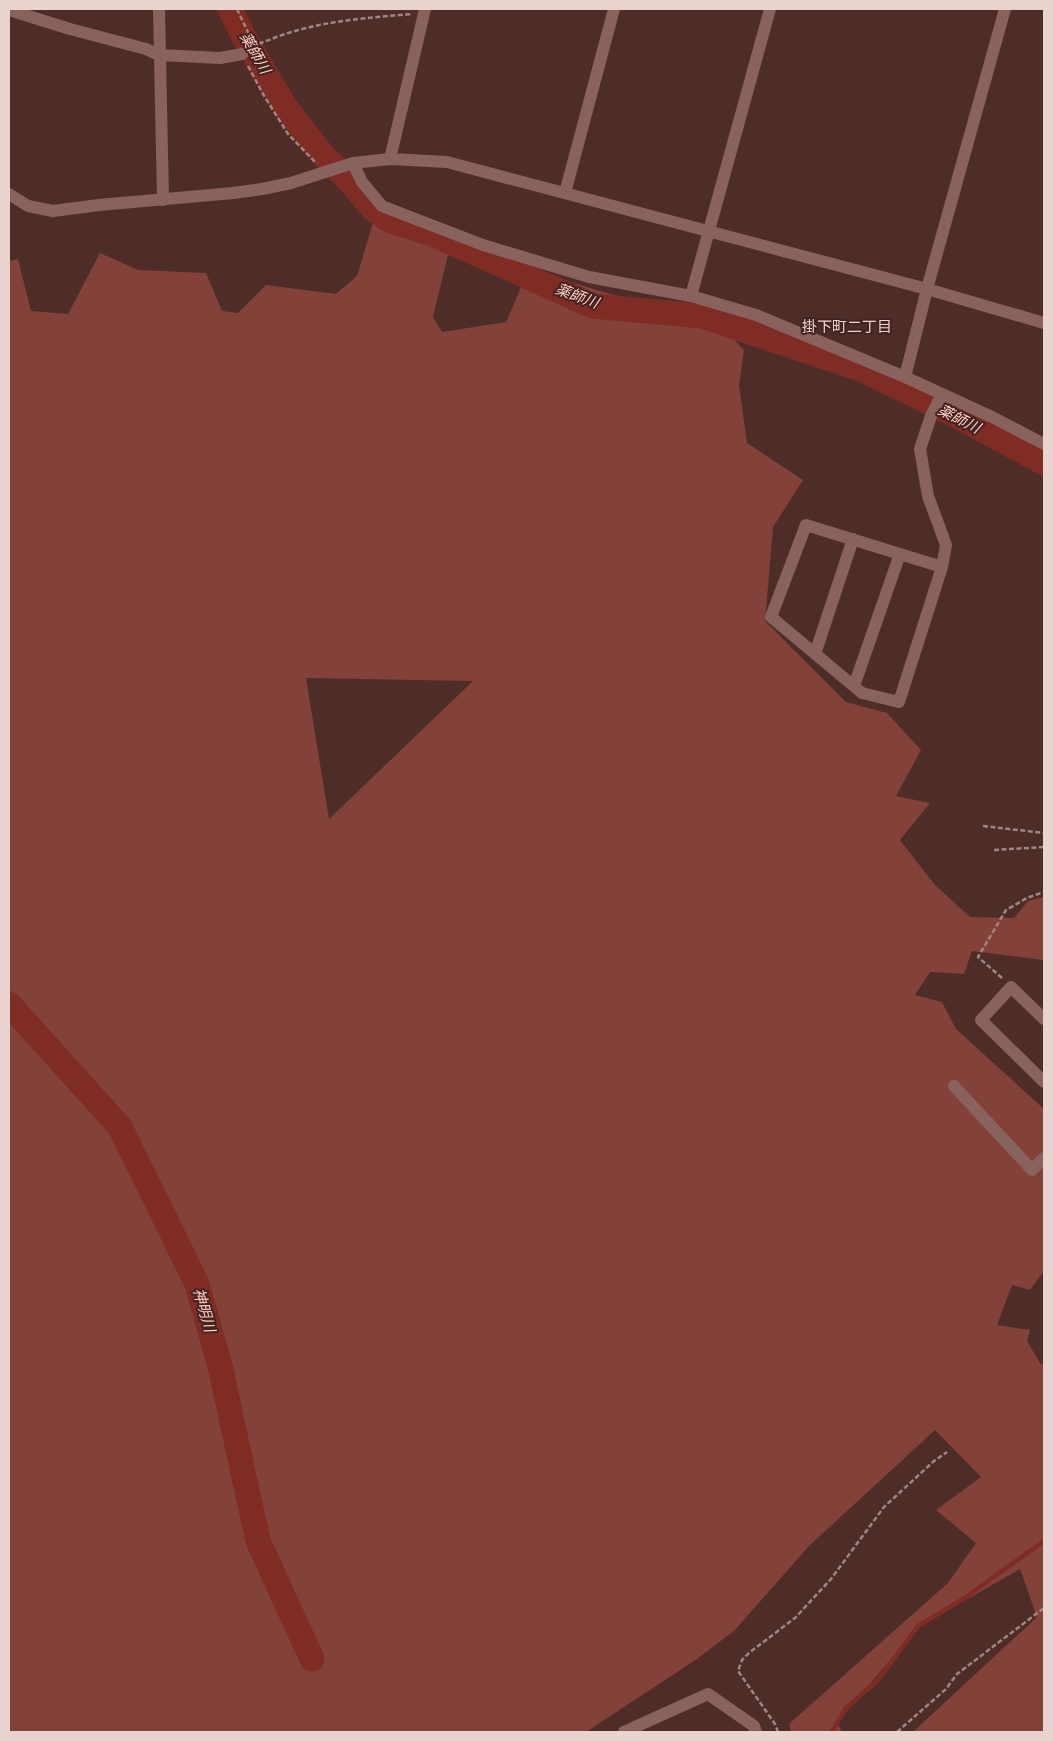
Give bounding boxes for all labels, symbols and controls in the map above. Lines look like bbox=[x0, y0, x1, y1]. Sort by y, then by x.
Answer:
water label: 薬師川 bbox=[236, 29, 275, 79]
water label: 薬師川 bbox=[553, 280, 603, 313]
district label: 掛下町二丁目 bbox=[802, 318, 892, 336]
water label: 薬師川 bbox=[935, 401, 985, 438]
water label: 神明川 bbox=[189, 1286, 219, 1336]

